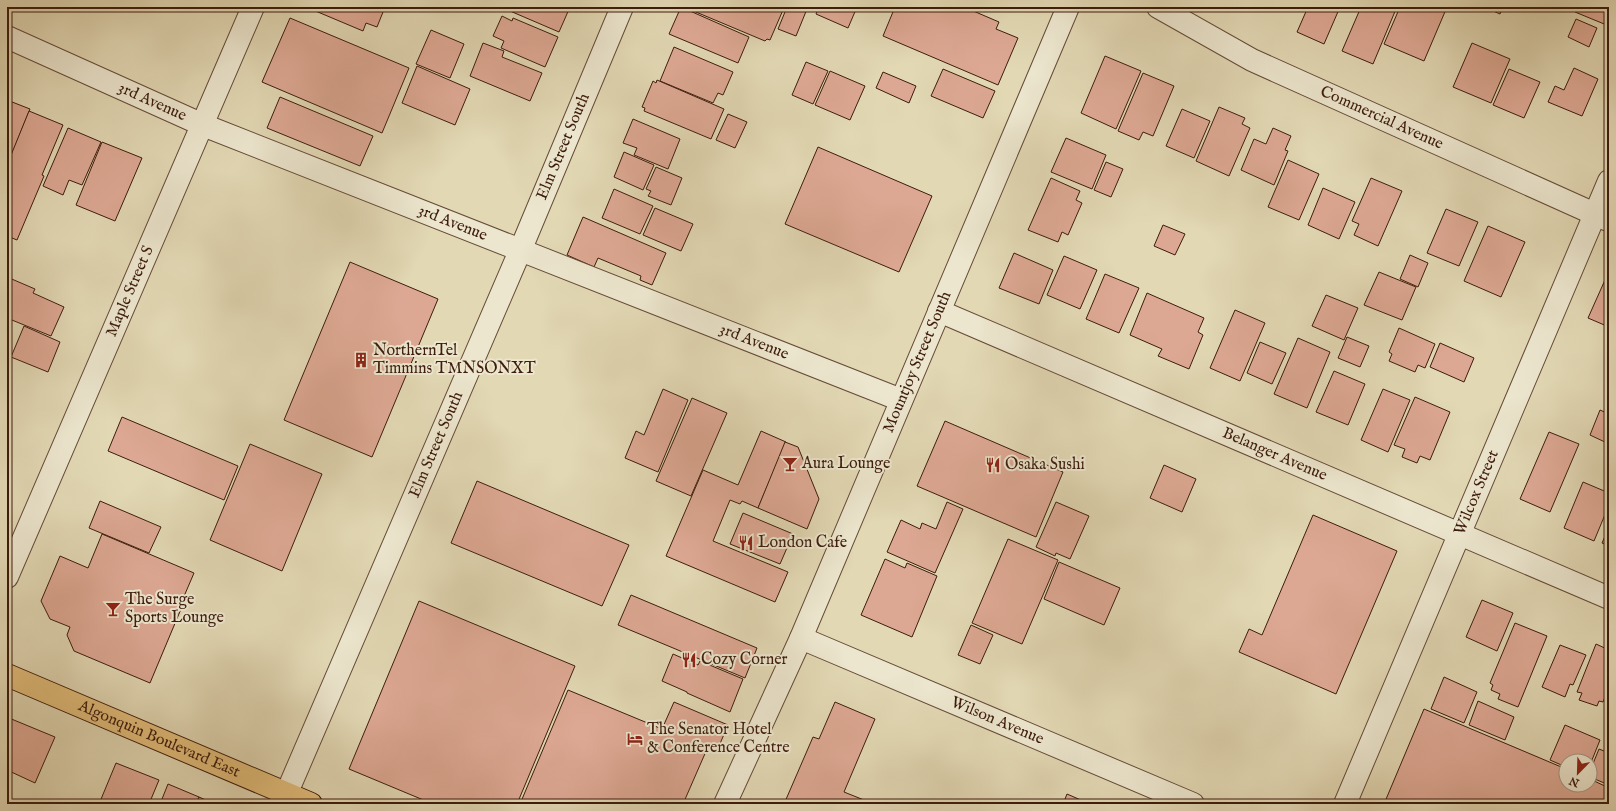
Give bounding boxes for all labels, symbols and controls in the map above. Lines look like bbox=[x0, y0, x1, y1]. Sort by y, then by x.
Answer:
street label: 3rd Avenue bbox=[115, 78, 189, 126]
street label: Commercial Avenue bbox=[1317, 82, 1446, 155]
street label: Elm Street South bbox=[532, 90, 595, 203]
street label: 3rd Avenue bbox=[415, 201, 490, 246]
street label: Maple Street S bbox=[102, 243, 159, 340]
street label: Mountjoy Street South bbox=[879, 288, 957, 436]
street label: 3rd Avenue bbox=[716, 319, 791, 365]
place label: NorthernTel Timmins TMNSONXT bbox=[373, 341, 536, 379]
building icon: NorthernTel Timmins TMNSONXT bbox=[352, 351, 370, 369]
street label: Elm Street South bbox=[405, 388, 468, 501]
street label: Belanger Avenue bbox=[1219, 423, 1330, 486]
street label: Wilcox Street bbox=[1450, 447, 1504, 538]
place label: Aura Lounge bbox=[801, 454, 890, 474]
bar icon: Aura Lounge bbox=[781, 455, 799, 473]
place label: Osaka Sushi bbox=[1005, 455, 1085, 475]
restaurant icon: Osaka Sushi bbox=[984, 456, 1002, 474]
place label: London Cafe bbox=[758, 533, 847, 553]
restaurant icon: London Cafe bbox=[737, 534, 755, 552]
place label: The Surge Sports Lounge bbox=[125, 590, 224, 628]
bar icon: The Surge Sports Lounge bbox=[104, 600, 122, 618]
place label: Cozy Corner bbox=[701, 650, 788, 670]
restaurant icon: Cozy Corner bbox=[680, 651, 698, 669]
street label: Wilson Avenue bbox=[948, 693, 1047, 750]
street label: Algonquin Boulevard East bbox=[74, 696, 243, 783]
place label: The Senator Hotel & Conference Centre bbox=[647, 720, 790, 758]
hotel icon: The Senator Hotel & Conference Centre bbox=[626, 730, 644, 748]
north arrow bbox=[1558, 753, 1598, 793]
text: N bbox=[1567, 773, 1583, 790]

